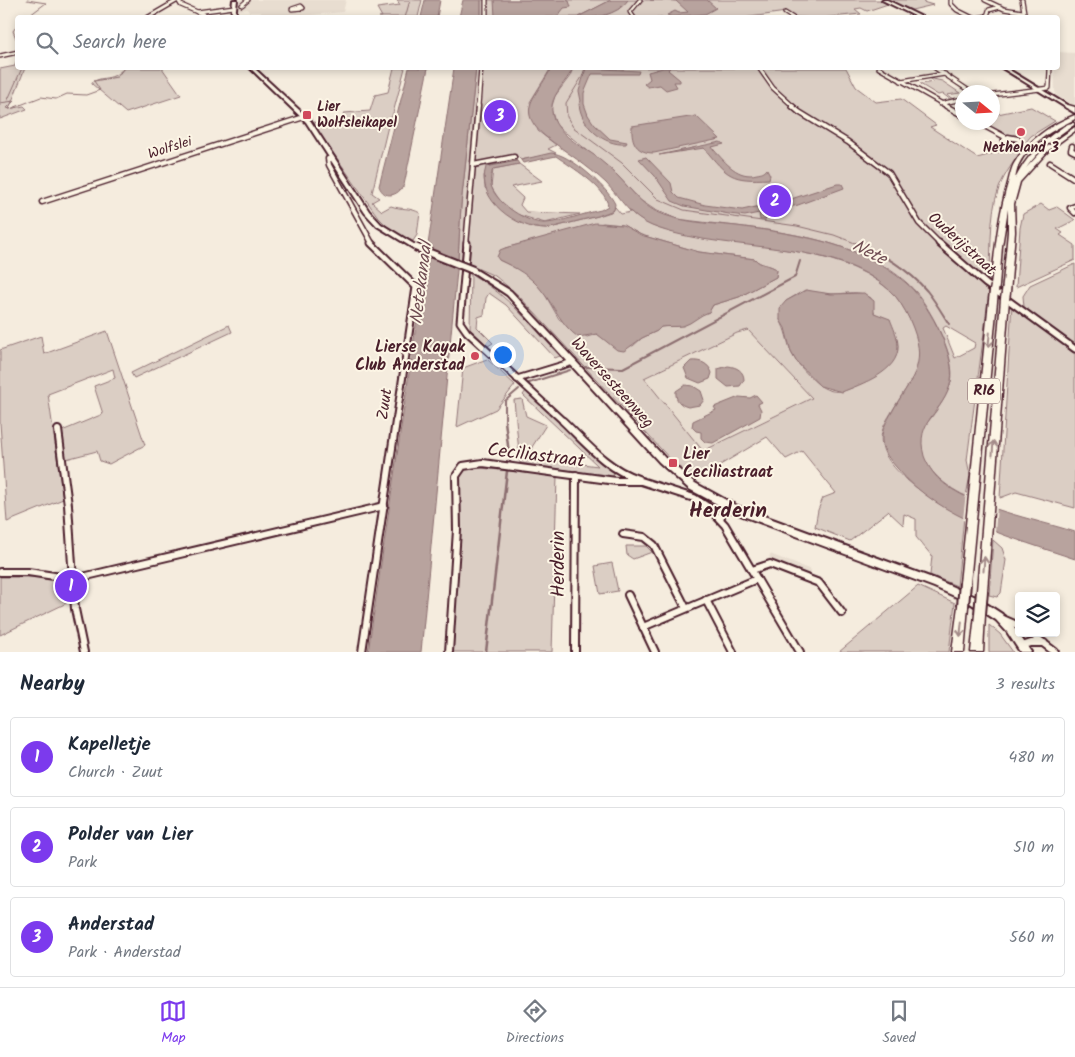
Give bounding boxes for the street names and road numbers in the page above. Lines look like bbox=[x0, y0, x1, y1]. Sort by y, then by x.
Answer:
street label: Wolfslei bbox=[145, 130, 195, 165]
street label: Ouderijstraat bbox=[922, 206, 1003, 282]
street label: Waversesteenweg bbox=[564, 332, 660, 434]
road number: R16 bbox=[968, 378, 1000, 404]
street label: Zuut bbox=[370, 386, 400, 421]
street label: Ceciliastraat bbox=[486, 435, 587, 477]
street label: Herderin bbox=[544, 531, 574, 597]

